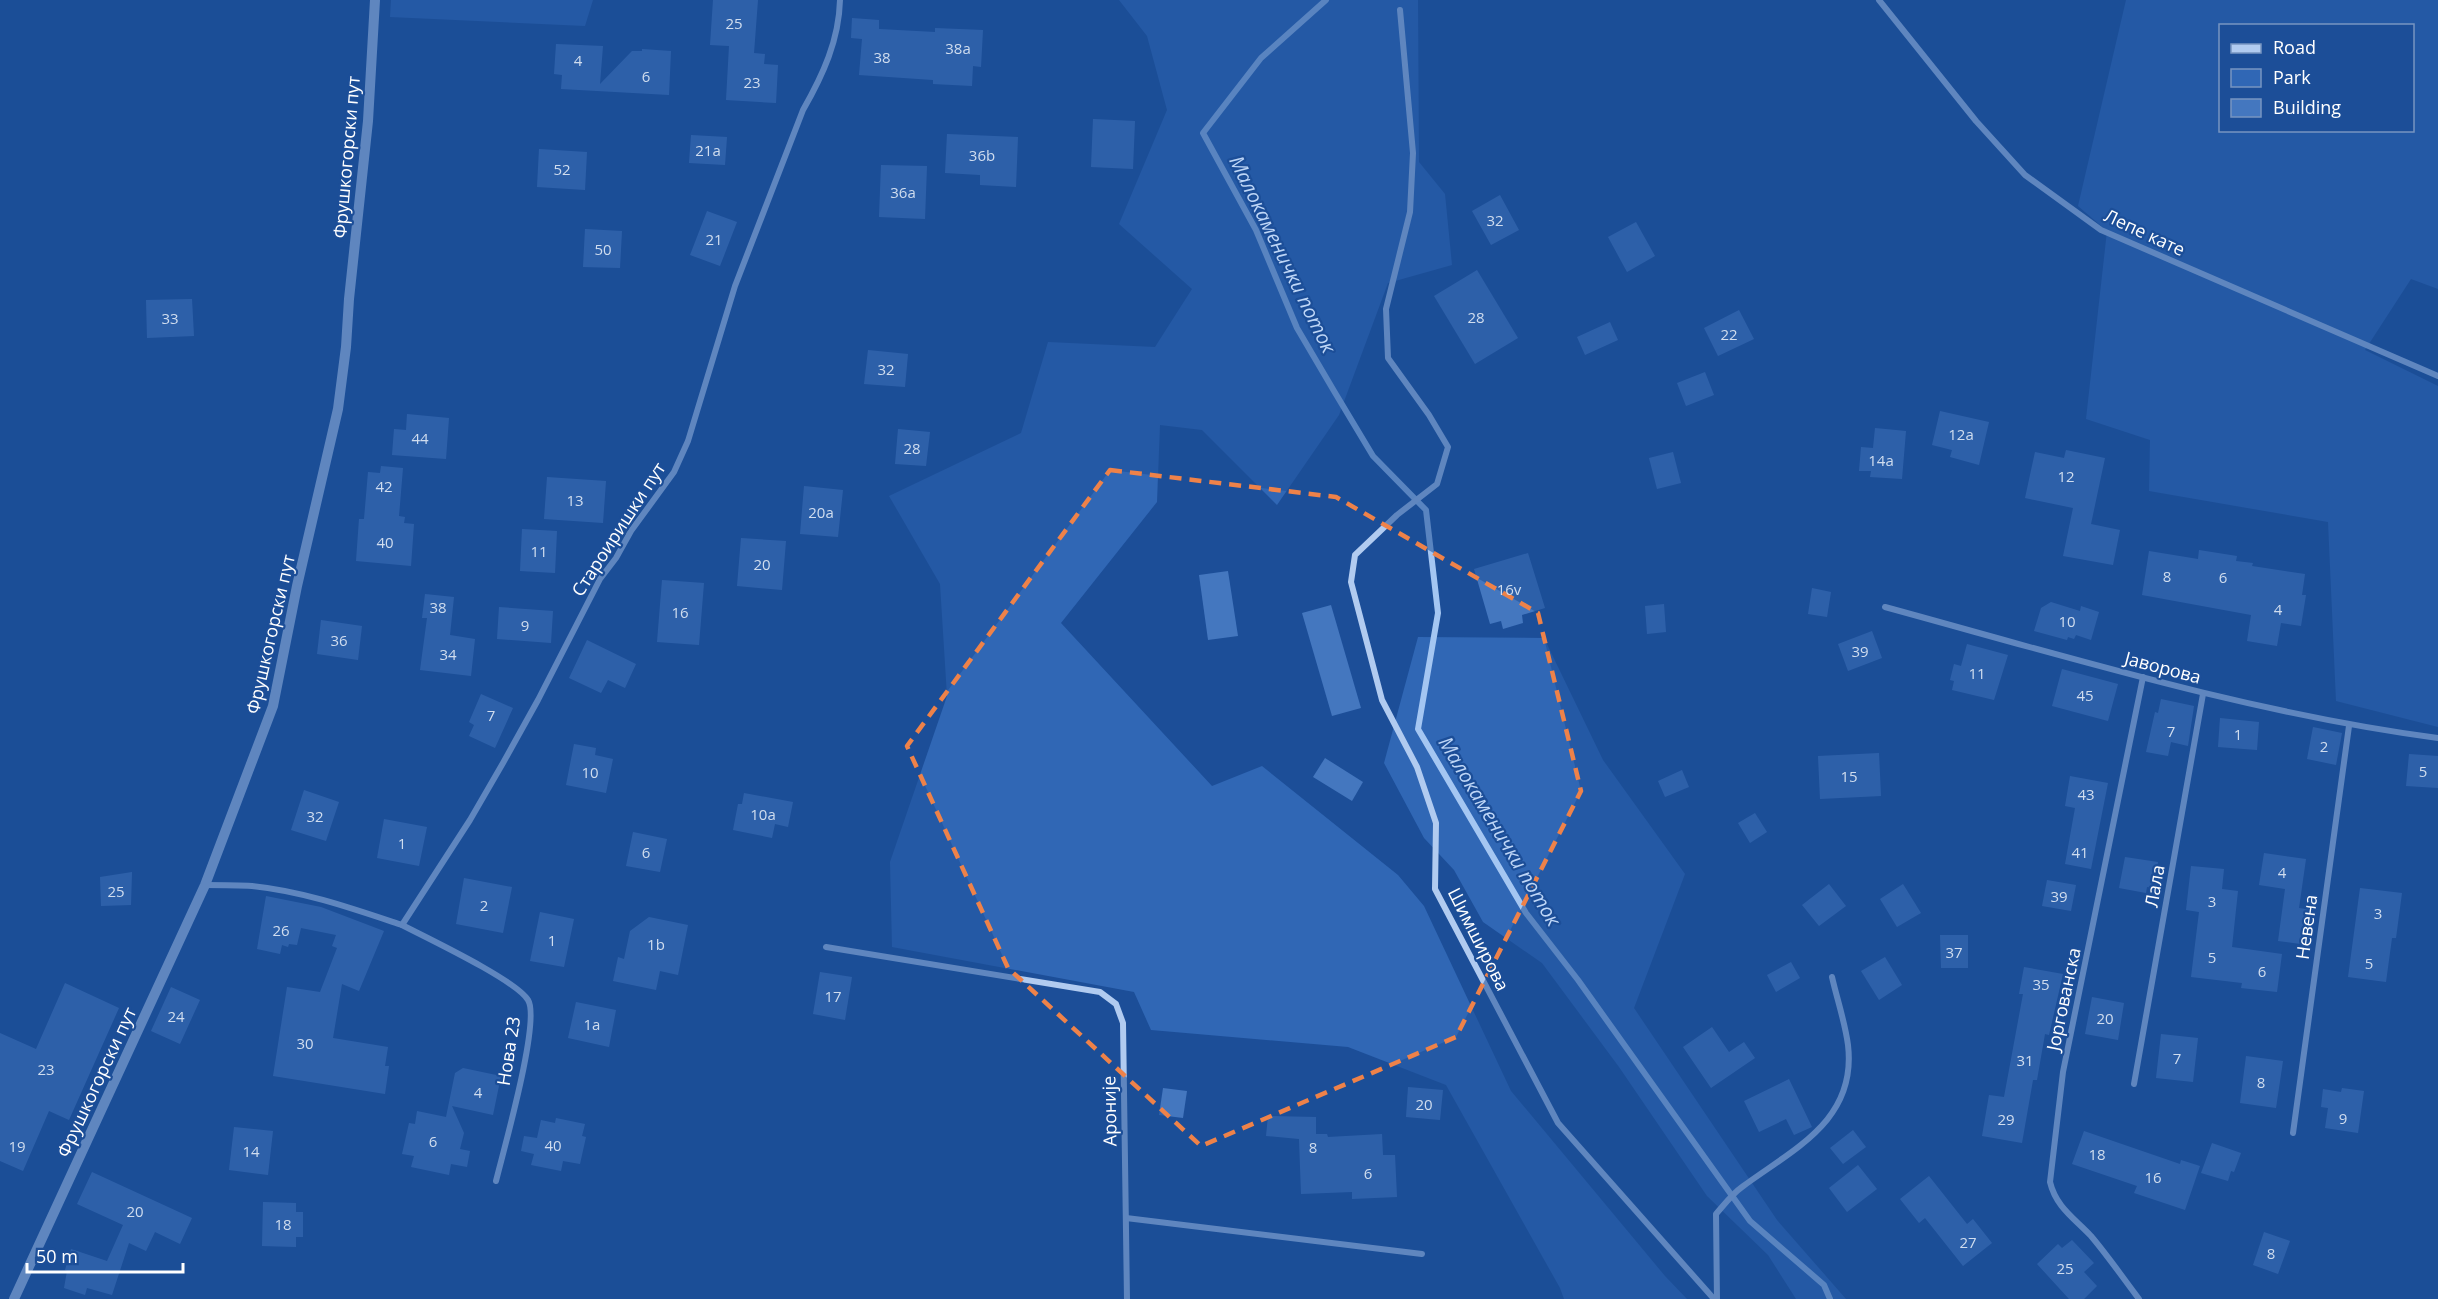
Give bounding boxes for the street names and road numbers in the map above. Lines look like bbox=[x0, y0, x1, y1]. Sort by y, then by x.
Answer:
street label: Фрушкогорски пут bbox=[327, 74, 365, 239]
street label: Лепе кате bbox=[2101, 203, 2189, 261]
street label: Староиришки пут bbox=[566, 457, 671, 601]
street label: Фрушкогорски пут bbox=[240, 551, 300, 716]
street label: Јаворова bbox=[2120, 645, 2204, 689]
street label: Лала bbox=[2138, 863, 2170, 909]
street label: Шимширова bbox=[1443, 883, 1515, 995]
street label: Невена bbox=[2290, 893, 2322, 961]
street label: Јоргованска bbox=[2040, 945, 2086, 1055]
street label: Фрушкогорски пут bbox=[51, 1003, 142, 1161]
street label: Нова 23 bbox=[491, 1015, 525, 1087]
street label: Ароније bbox=[1096, 1075, 1122, 1147]

